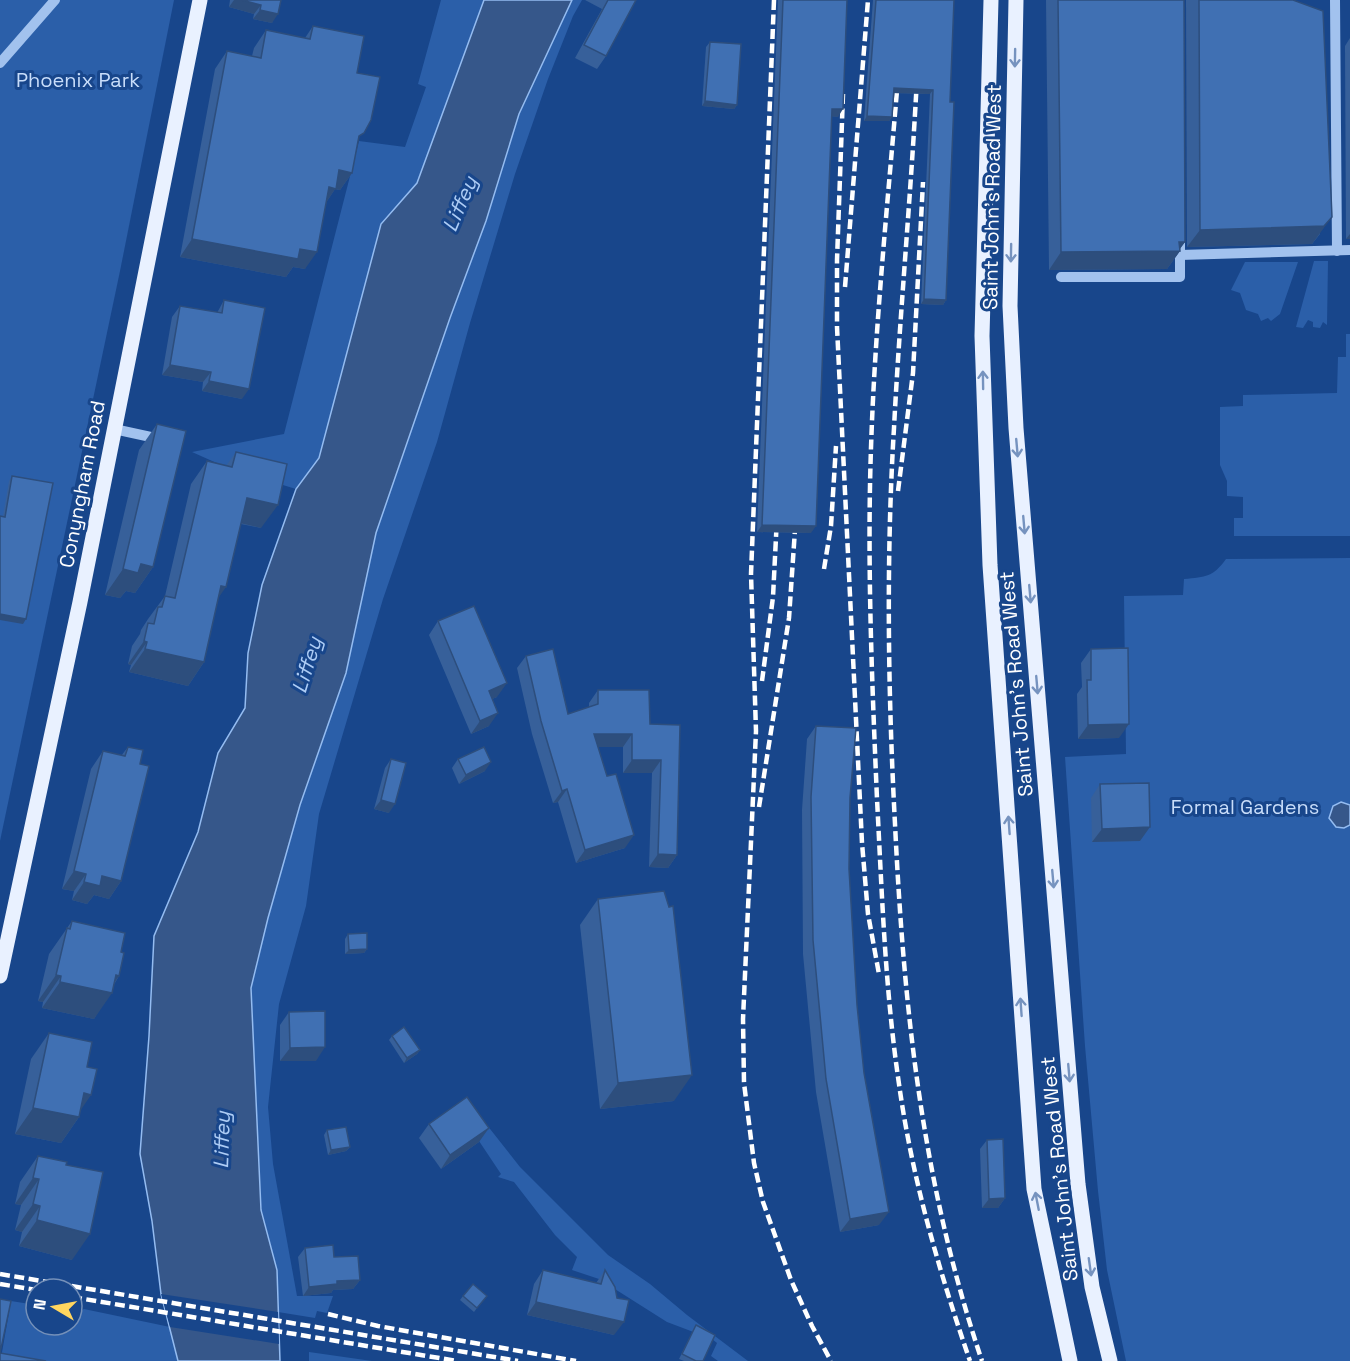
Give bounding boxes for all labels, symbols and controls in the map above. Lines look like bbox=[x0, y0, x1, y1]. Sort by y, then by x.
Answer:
one-way arrow bbox=[1009, 48, 1021, 68]
park label: Phoenix Park bbox=[16, 67, 140, 93]
street label: Saint John's Road West bbox=[977, 84, 1007, 310]
water label: Liffey bbox=[436, 171, 484, 236]
one-way arrow bbox=[1005, 243, 1017, 263]
one-way arrow bbox=[977, 371, 989, 391]
street label: Conyngham Road bbox=[53, 398, 111, 570]
one-way arrow bbox=[1012, 438, 1023, 458]
one-way arrow bbox=[1019, 515, 1030, 535]
street label: Saint John's Road West bbox=[993, 570, 1039, 798]
one-way arrow bbox=[1025, 583, 1036, 603]
water label: Liffey bbox=[285, 632, 328, 696]
one-way arrow bbox=[1032, 674, 1043, 694]
park label: Formal Gardens bbox=[1171, 794, 1319, 820]
one-way arrow bbox=[1003, 816, 1014, 836]
one-way arrow bbox=[1048, 868, 1059, 888]
one-way arrow bbox=[1016, 997, 1027, 1017]
street label: Saint John's Road West bbox=[1034, 1055, 1084, 1283]
one-way arrow bbox=[1064, 1063, 1075, 1083]
water label: Liffey bbox=[207, 1110, 236, 1169]
one-way arrow bbox=[1031, 1192, 1042, 1211]
one-way arrow bbox=[1084, 1257, 1095, 1276]
north arrow bbox=[24, 1277, 84, 1337]
text: N bbox=[28, 1297, 51, 1312]

